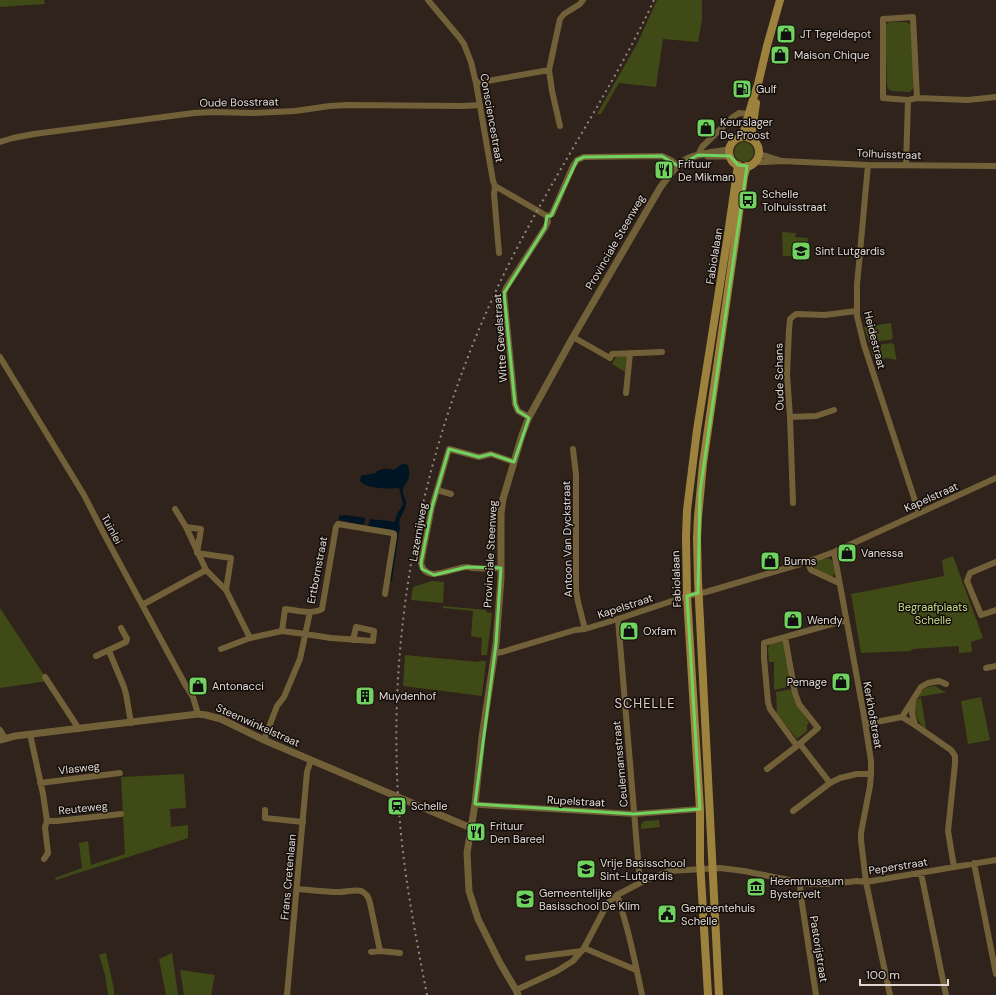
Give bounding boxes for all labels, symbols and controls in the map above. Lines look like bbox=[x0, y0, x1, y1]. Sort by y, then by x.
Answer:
shop icon: JT Tegeldepot bbox=[775, 23, 797, 45]
place label: JT Tegeldepot bbox=[800, 27, 871, 41]
shop icon: Maison Chique bbox=[769, 44, 791, 66]
place label: Maison Chique bbox=[794, 48, 869, 62]
street label: Consciencestraat bbox=[477, 72, 507, 164]
fuel station icon: Gulf bbox=[731, 78, 753, 100]
place label: Gulf bbox=[756, 82, 777, 96]
street label: Oude Bosstraat bbox=[199, 94, 279, 110]
place label: Keurslager De Proost bbox=[720, 115, 773, 142]
shop icon: Keurslager De Proost bbox=[695, 117, 717, 139]
street label: Tolhuisstraat bbox=[856, 146, 922, 162]
place label: Frituur De Mikman bbox=[678, 157, 734, 184]
restaurant icon: Frituur De Mikman bbox=[653, 159, 675, 181]
place label: Schelle Tolhuisstraat bbox=[762, 187, 827, 214]
bus stop icon: Schelle Tolhuisstraat bbox=[737, 189, 759, 211]
street label: Provinciale Steenweg bbox=[582, 192, 648, 292]
street label: Fabiolalaan bbox=[703, 227, 725, 285]
school or university icon: Sint Lutgardis bbox=[790, 240, 812, 262]
place label: Sint Lutgardis bbox=[815, 244, 885, 258]
street label: Witte Gevelstraat bbox=[490, 293, 510, 383]
street label: Heidestraat bbox=[861, 310, 889, 370]
street label: Oude Schans bbox=[771, 343, 787, 411]
street label: Kapelstraat bbox=[902, 479, 960, 515]
street label: Antoon Van Dyckstraat bbox=[559, 481, 575, 597]
street label: Provinciale Steenweg bbox=[480, 500, 500, 608]
street label: Lazernijweg bbox=[406, 502, 430, 562]
street label: Tuinlei bbox=[98, 511, 126, 547]
street label: Ertbornstraat bbox=[304, 535, 330, 605]
shop icon: Vanessa bbox=[836, 542, 858, 564]
place label: Vanessa bbox=[861, 546, 903, 560]
street label: Fabiolalaan bbox=[668, 550, 684, 608]
shop icon: Burms bbox=[759, 550, 781, 572]
place label: Burms bbox=[784, 554, 816, 568]
street label: Kapelstraat bbox=[595, 590, 655, 622]
park label: Begraafplaats Schelle bbox=[898, 600, 968, 627]
shop icon: Wendy bbox=[782, 609, 804, 631]
place label: Wendy bbox=[807, 613, 843, 627]
shop icon: Oxfam bbox=[618, 620, 640, 642]
place label: Oxfam bbox=[643, 624, 676, 638]
shop icon: Pemage bbox=[830, 671, 852, 693]
shop icon: Antonacci bbox=[187, 675, 209, 697]
place label: Pemage bbox=[787, 675, 827, 689]
place label: Antonacci bbox=[212, 679, 264, 693]
street label: Kerkhofstraat bbox=[860, 680, 886, 750]
building icon: Muydenhof bbox=[354, 685, 376, 707]
place label: Muydenhof bbox=[379, 689, 436, 703]
district label: SCHELLE bbox=[614, 695, 676, 712]
street label: Steenwinkelstraat bbox=[214, 700, 302, 750]
street label: Ceulemansstraat bbox=[609, 720, 631, 808]
street label: Vlasweg bbox=[57, 759, 101, 777]
street label: Rupelstraat bbox=[547, 792, 605, 810]
station icon: Schelle bbox=[386, 795, 408, 817]
street label: Reuteweg bbox=[58, 798, 108, 818]
place label: Schelle bbox=[411, 799, 447, 813]
place label: Frituur Den Bareel bbox=[490, 819, 544, 846]
restaurant icon: Frituur Den Bareel bbox=[465, 821, 487, 843]
street label: Frans Cretenlaan bbox=[277, 834, 299, 920]
street label: Peperstraat bbox=[868, 854, 928, 878]
place label: Vrije Basisschool Sint-Lutgardis bbox=[600, 856, 686, 883]
school or university icon: Vrije Basisschool Sint-Lutgardis bbox=[575, 858, 597, 880]
place label: Heemmuseum Bystervelt bbox=[770, 874, 844, 901]
museum icon: Heemmuseum Bystervelt bbox=[745, 876, 767, 898]
place label: Gemeentelijke Basisschool De Klim bbox=[539, 886, 640, 913]
school or university icon: Gemeentelijke Basisschool De Klim bbox=[514, 888, 536, 910]
place label: Gemeentehuis Schelle bbox=[681, 901, 755, 928]
public building icon: Gemeentehuis Schelle bbox=[656, 903, 678, 925]
street label: Pastorijstraat bbox=[807, 915, 831, 983]
scale bar bbox=[860, 961, 948, 987]
text: 100 m bbox=[866, 967, 900, 983]

